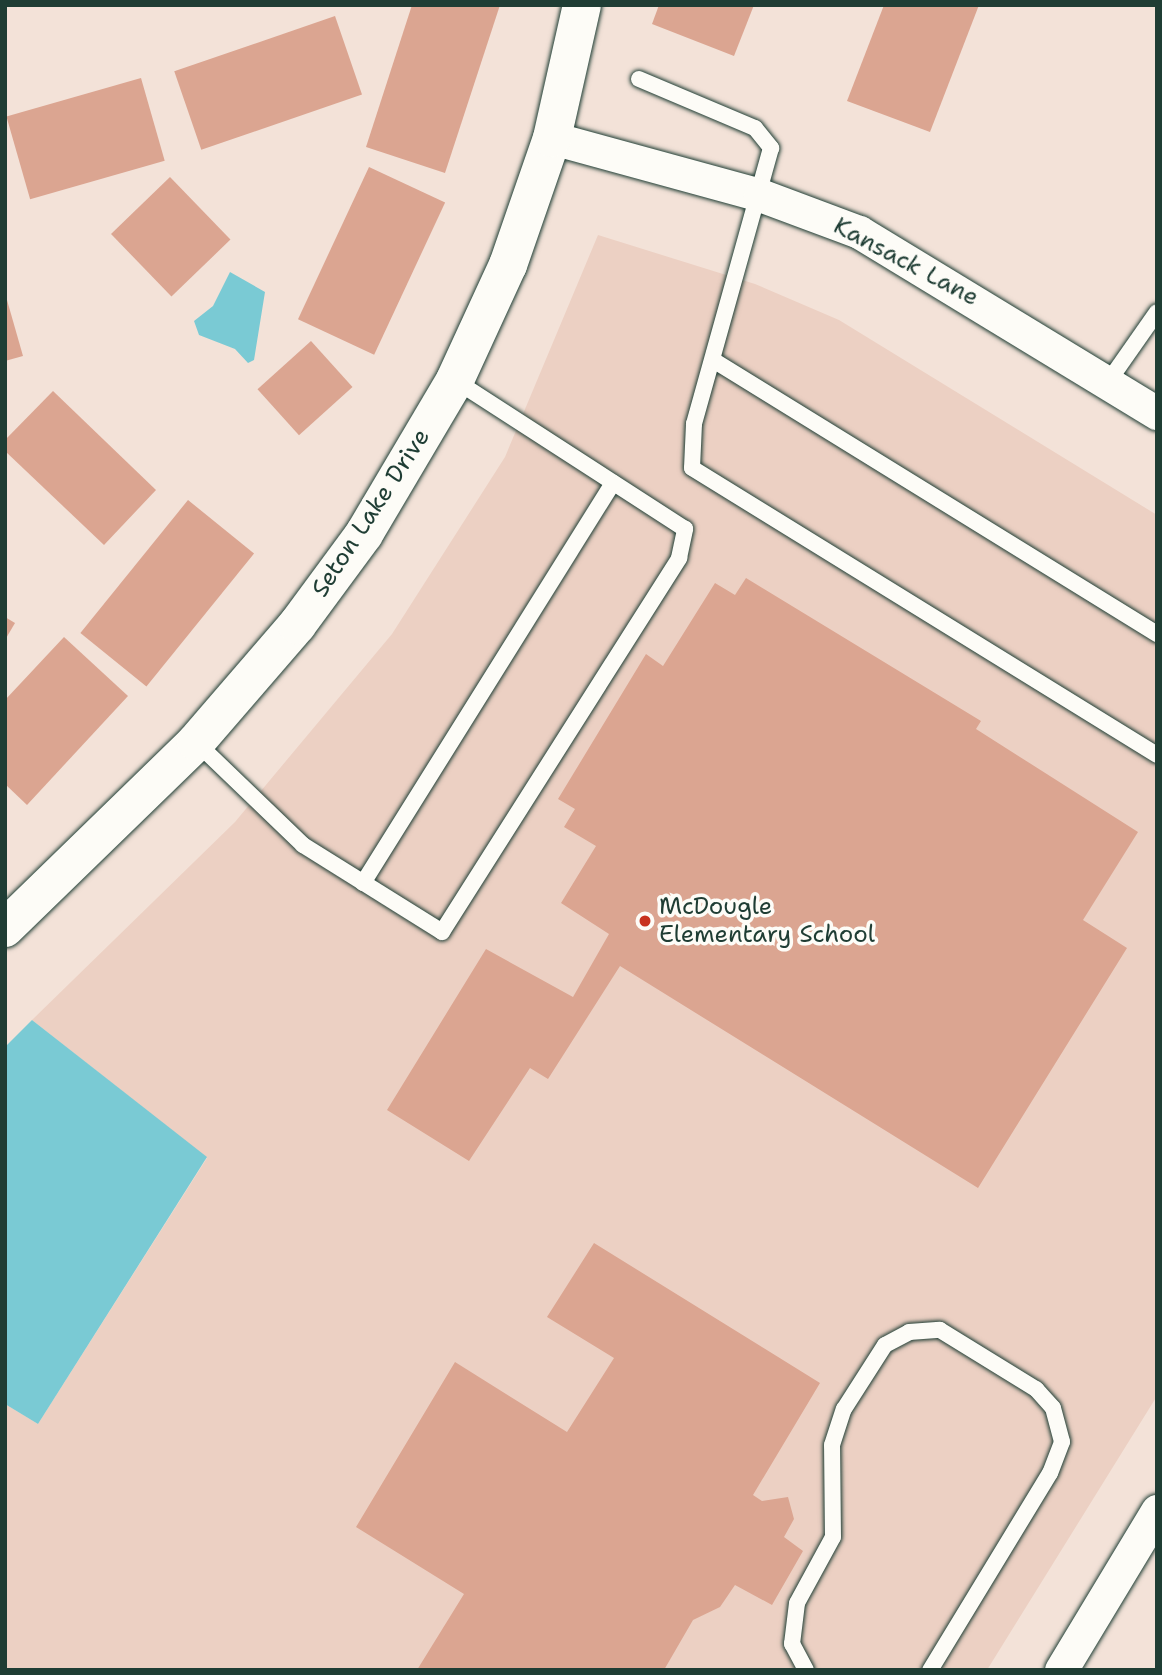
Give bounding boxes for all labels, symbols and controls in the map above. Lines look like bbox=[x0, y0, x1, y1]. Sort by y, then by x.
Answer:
street label: Kansack Lane bbox=[828, 212, 984, 312]
street label: Seton Lake Drive bbox=[306, 423, 436, 603]
place label: McDougle Elementary School bbox=[659, 893, 875, 949]
marker: McDougle Elementary School bbox=[637, 913, 653, 929]

